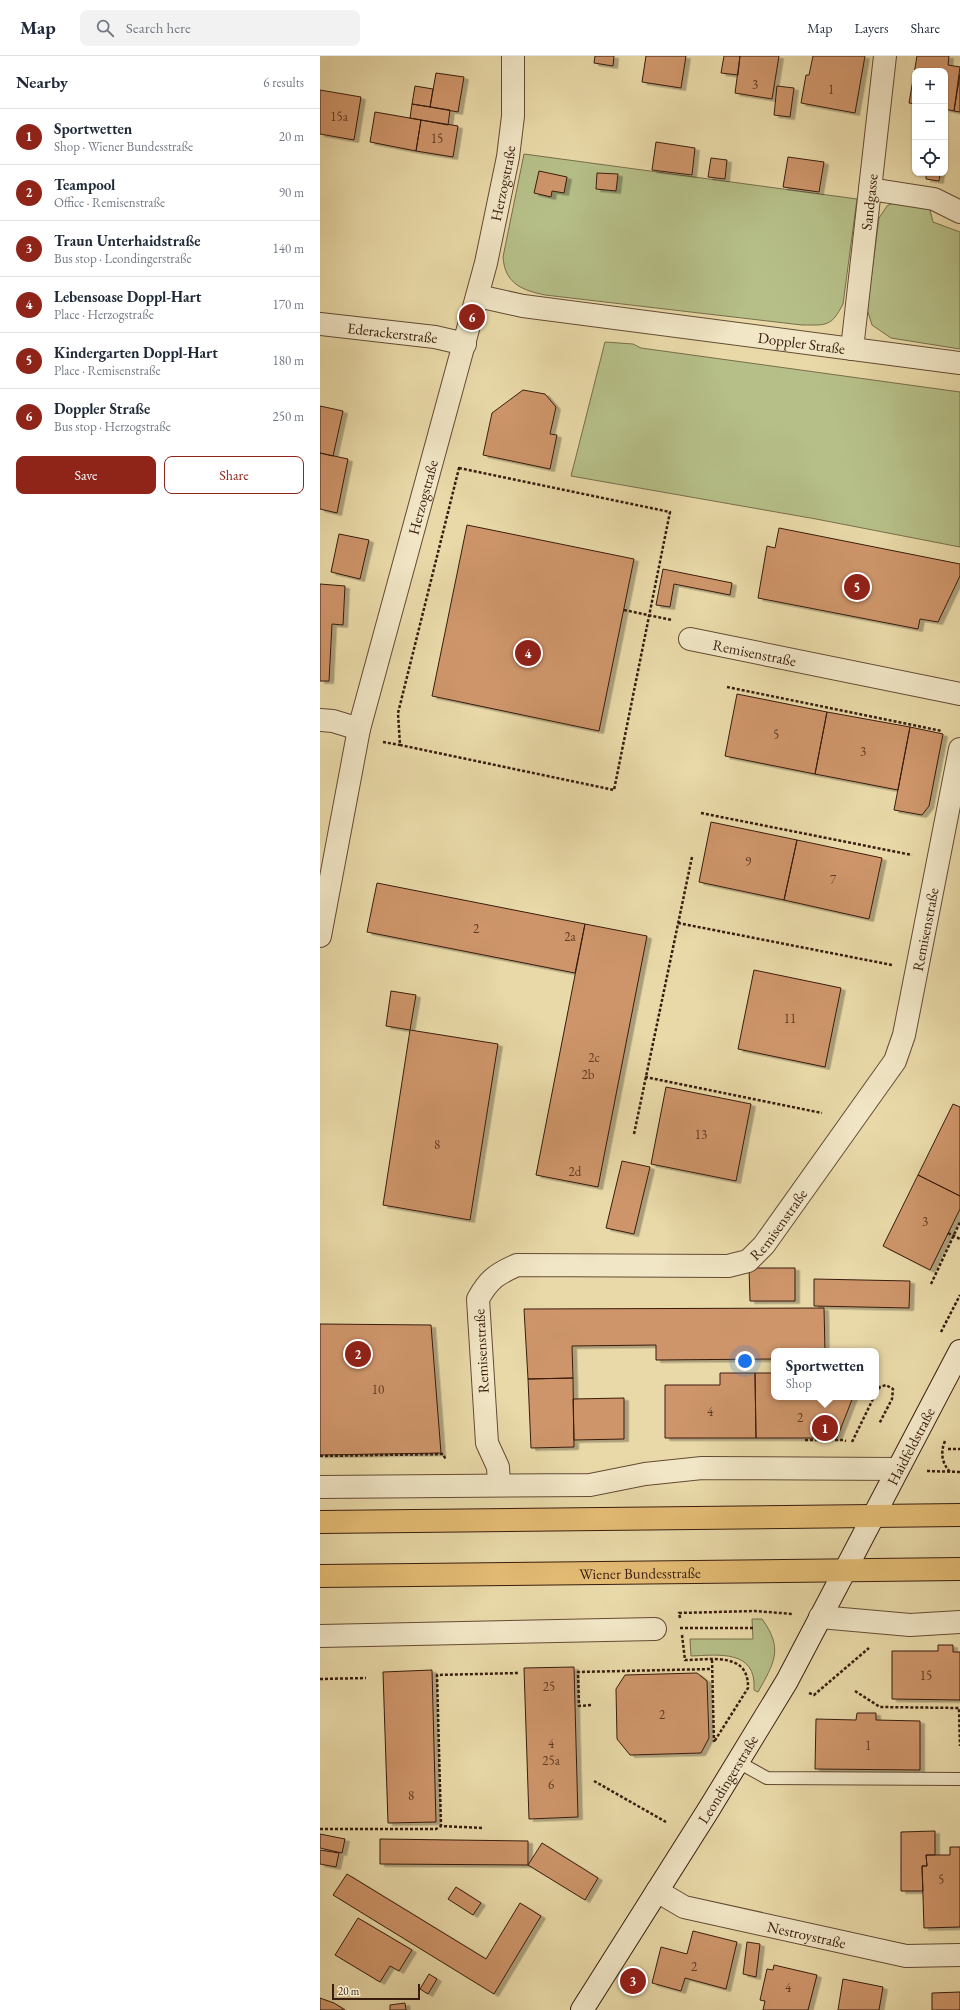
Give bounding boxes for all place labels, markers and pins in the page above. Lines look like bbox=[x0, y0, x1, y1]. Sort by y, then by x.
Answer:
pin: 6 bbox=[459, 302, 485, 332]
pin: 5 bbox=[844, 572, 870, 602]
pin: 4 bbox=[515, 638, 541, 668]
pin: 2 bbox=[345, 1339, 371, 1369]
pin: 1 bbox=[812, 1413, 838, 1443]
pin: 3 bbox=[620, 1966, 646, 1996]

